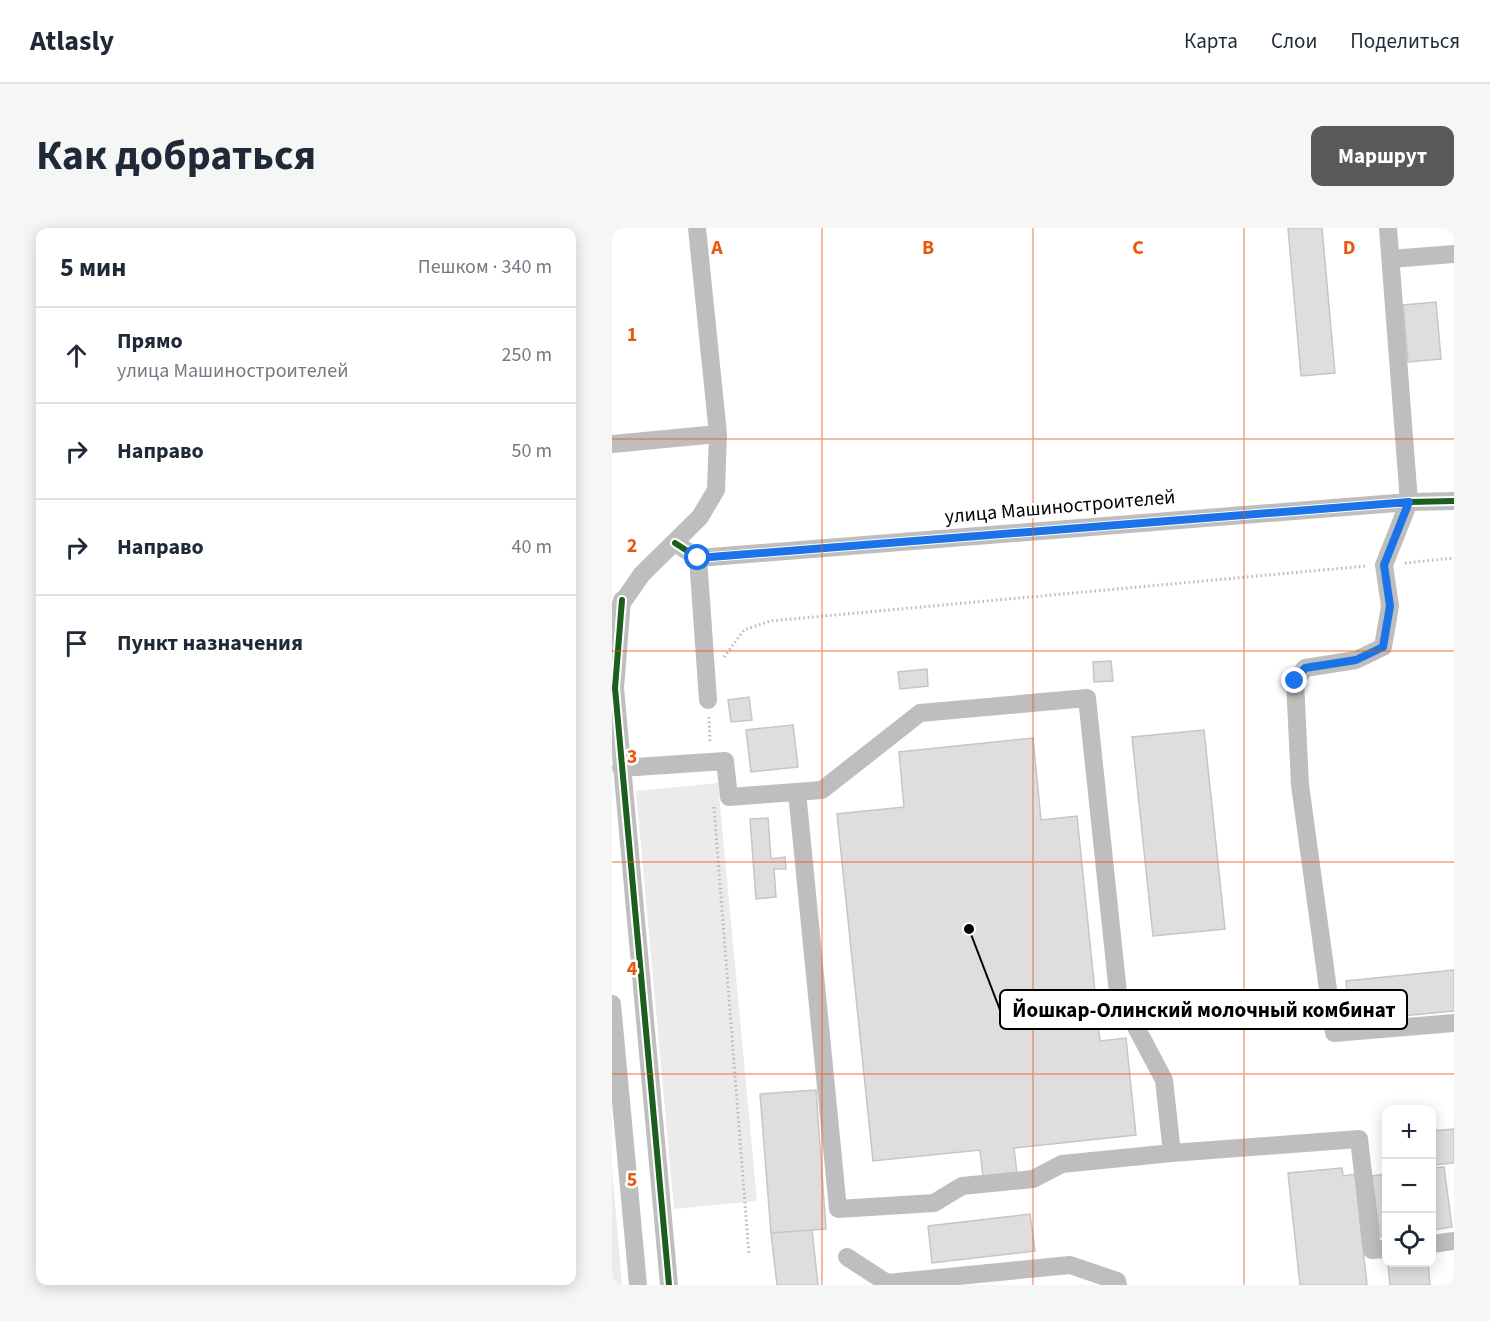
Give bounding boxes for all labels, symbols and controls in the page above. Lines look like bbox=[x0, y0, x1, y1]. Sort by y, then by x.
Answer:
text: Atlasly bbox=[30, 21, 114, 61]
text: Карта bbox=[1184, 26, 1238, 56]
text: Слои bbox=[1271, 26, 1317, 56]
text: Поделиться bbox=[1350, 26, 1460, 56]
text: Как добраться bbox=[36, 126, 316, 186]
button: Маршрут bbox=[1311, 126, 1454, 186]
text: A bbox=[710, 234, 723, 262]
text: B bbox=[922, 234, 934, 262]
text: C bbox=[1132, 234, 1144, 262]
text: D bbox=[1343, 234, 1355, 262]
text: 5 мин bbox=[60, 249, 126, 286]
text: Пешком · 340 m bbox=[418, 253, 552, 281]
text: 1 bbox=[627, 321, 637, 349]
text: Прямо bbox=[117, 325, 183, 357]
icon: ahead bbox=[60, 339, 93, 372]
text: 250 m bbox=[502, 341, 552, 369]
text: улица Машиностроителей bbox=[117, 357, 348, 385]
icon: right bbox=[60, 435, 93, 468]
text: Направо bbox=[117, 435, 204, 467]
text: 50 m bbox=[512, 437, 552, 465]
street label: улица Машиностроителей bbox=[943, 483, 1177, 531]
icon: right bbox=[60, 531, 93, 564]
text: Направо bbox=[117, 531, 204, 563]
text: 2 bbox=[627, 532, 637, 560]
text: 40 m bbox=[512, 533, 552, 561]
route start bbox=[684, 544, 710, 570]
icon: arrive bbox=[60, 627, 93, 660]
text: Пункт назначения bbox=[117, 627, 303, 659]
route end bbox=[1281, 667, 1307, 693]
text: 3 bbox=[627, 743, 637, 771]
text: 4 bbox=[627, 955, 638, 983]
callout: Йошкар-Олинский молочный комбинат bbox=[1000, 990, 1407, 1029]
text: Йошкар-Олинский молочный комбинат bbox=[1012, 995, 1396, 1025]
map controls bbox=[1382, 1105, 1436, 1267]
button: + bbox=[1382, 1105, 1436, 1159]
button: − bbox=[1382, 1159, 1436, 1213]
text: 5 bbox=[627, 1166, 637, 1194]
button: locate bbox=[1382, 1213, 1436, 1267]

